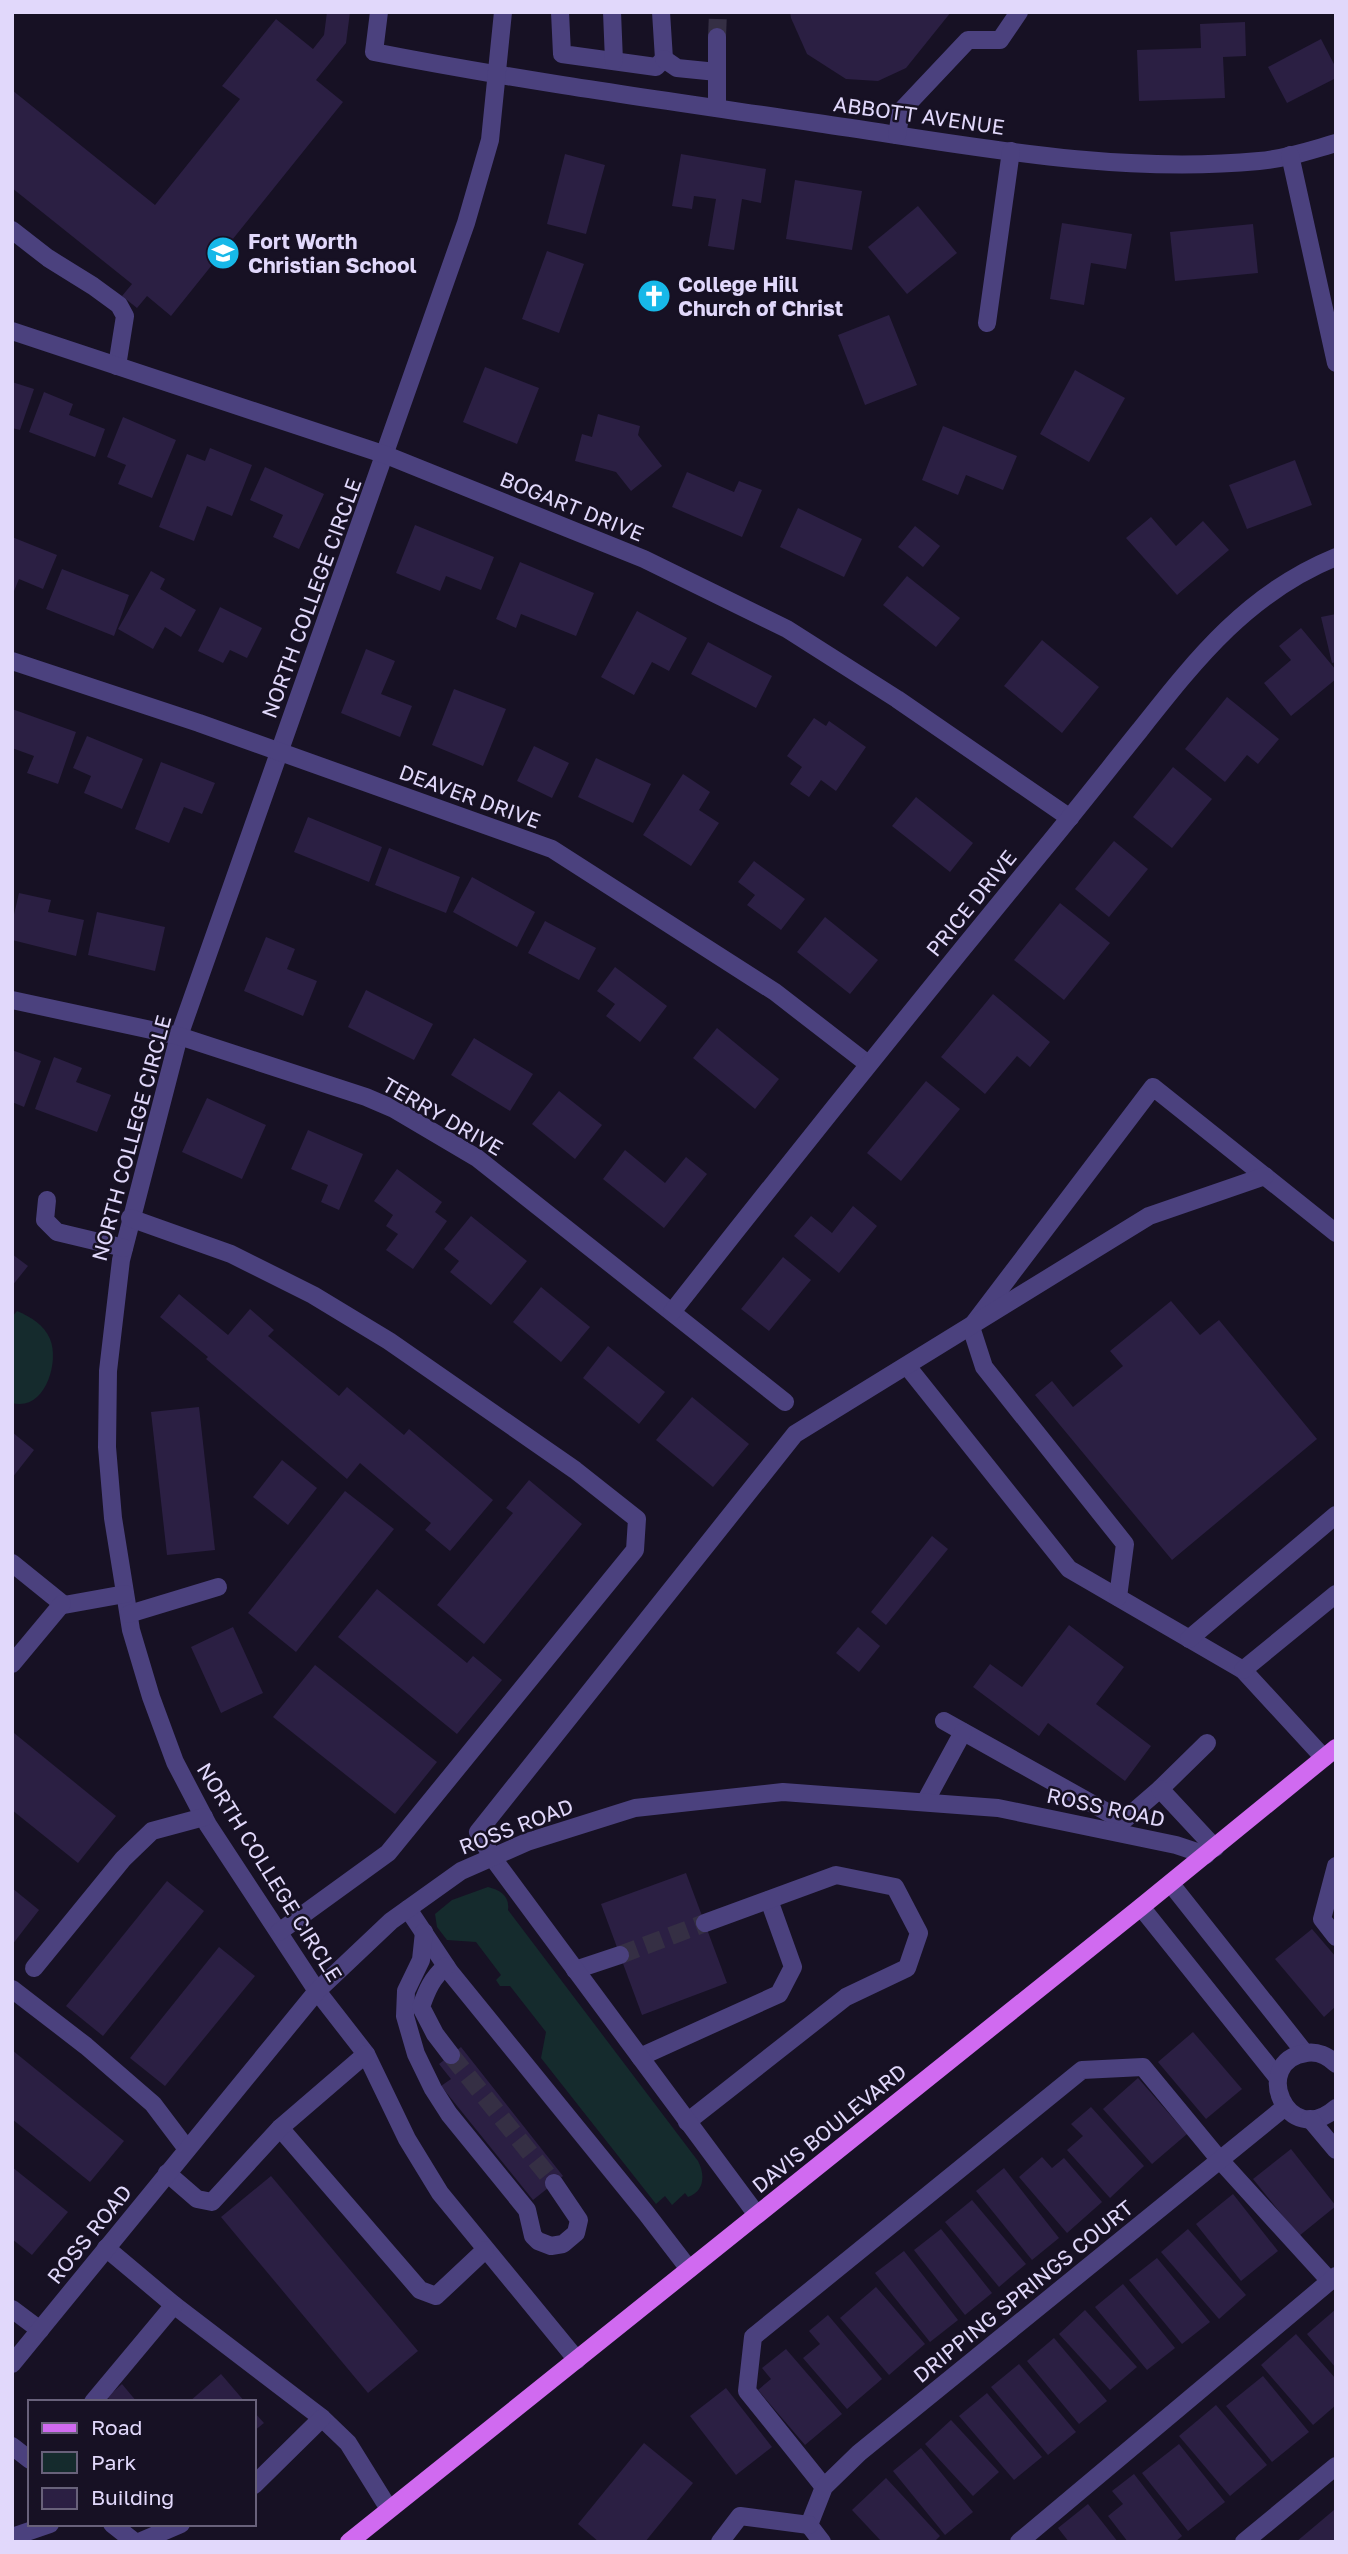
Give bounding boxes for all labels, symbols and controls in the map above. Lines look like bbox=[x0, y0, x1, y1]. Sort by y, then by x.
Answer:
street label: ABBOTT AVENUE bbox=[832, 90, 1006, 140]
place label: Fort Worth Christian School bbox=[248, 228, 417, 278]
school or university icon: Fort Worth Christian School bbox=[204, 234, 242, 272]
place label: College Hill Church of Christ bbox=[678, 271, 843, 321]
church icon: College Hill Church of Christ bbox=[635, 277, 673, 315]
street label: BOGART DRIVE bbox=[496, 465, 648, 547]
street label: NORTH COLLEGE CIRCLE bbox=[255, 475, 367, 721]
street label: DEAVER DRIVE bbox=[396, 758, 544, 834]
street label: PRICE DRIVE bbox=[920, 845, 1022, 961]
street label: NORTH COLLEGE CIRCLE bbox=[86, 1012, 176, 1264]
street label: TERRY DRIVE bbox=[378, 1071, 508, 1161]
street label: NORTH COLLEGE CIRCLE bbox=[192, 1758, 348, 1986]
street label: ROSS ROAD bbox=[1045, 1782, 1167, 1832]
street label: ROSS ROAD bbox=[455, 1792, 577, 1860]
street label: DAVIS BOULEVARD bbox=[747, 2058, 911, 2198]
street label: ROSS ROAD bbox=[41, 2179, 137, 2289]
street label: DRIPPING SPRINGS COURT bbox=[908, 2194, 1138, 2388]
legend bbox=[28, 2400, 256, 2526]
text: Road bbox=[91, 2414, 142, 2440]
text: Park bbox=[91, 2449, 137, 2475]
text: Building bbox=[91, 2484, 174, 2510]

